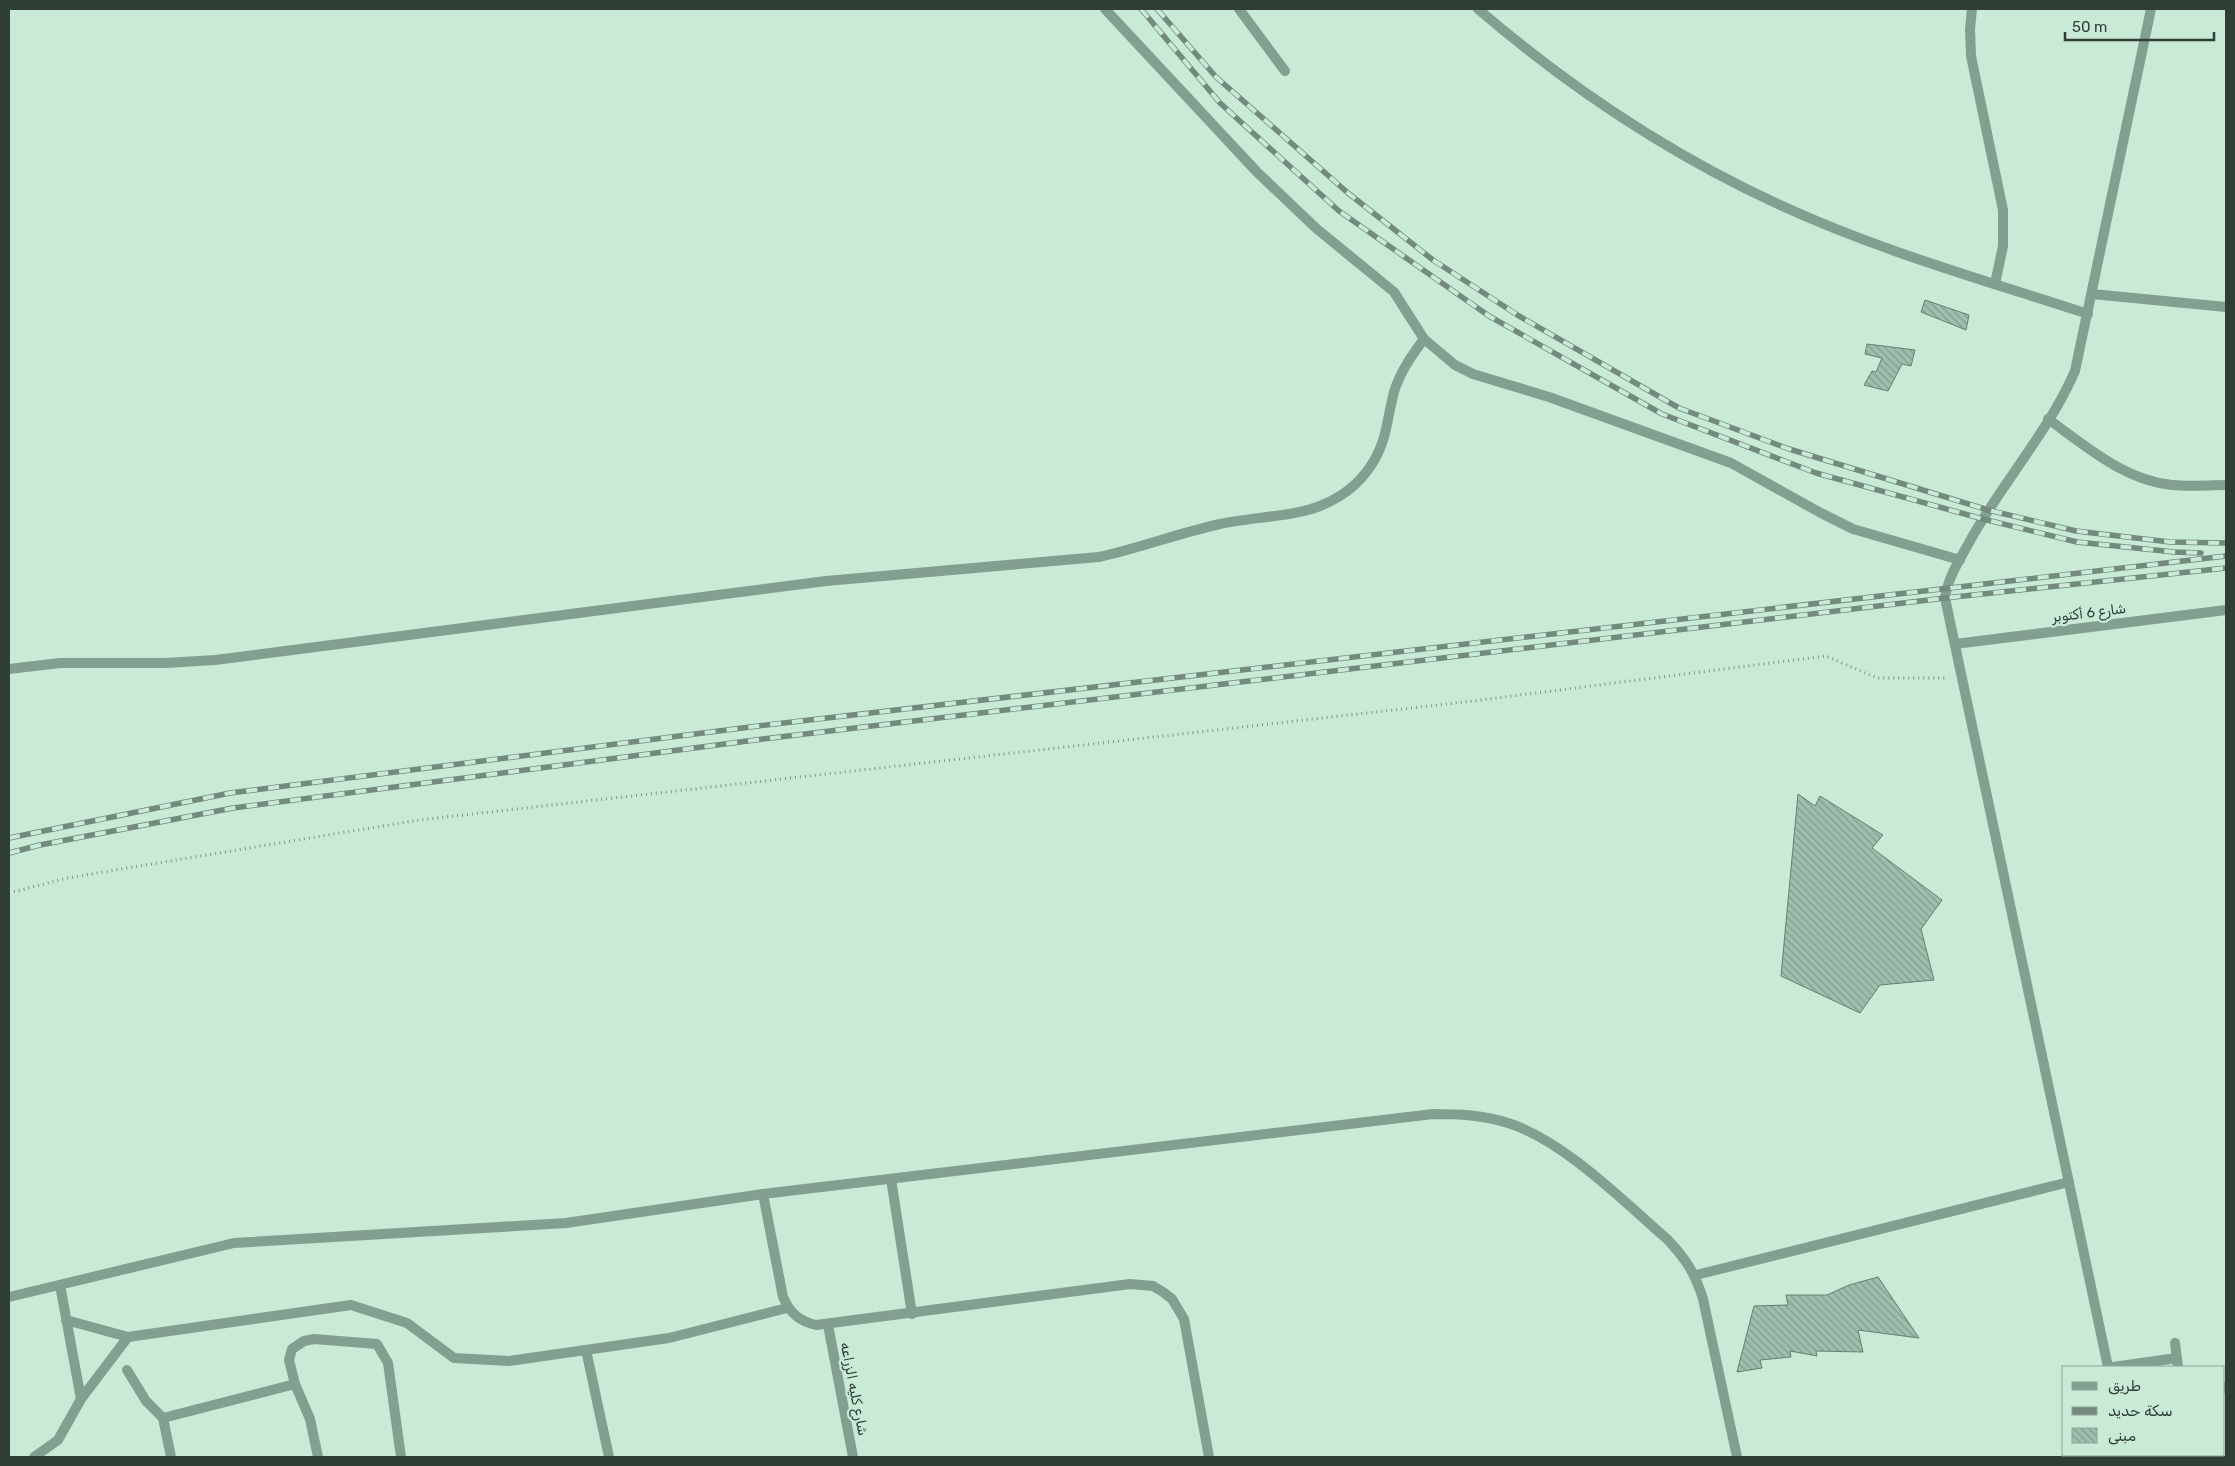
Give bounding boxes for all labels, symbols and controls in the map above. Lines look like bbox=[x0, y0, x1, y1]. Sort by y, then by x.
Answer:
scale bar bbox=[2065, 10, 2214, 42]
text: 50 m bbox=[2072, 18, 2107, 36]
street label: شارع 6 أكتوبر bbox=[2050, 600, 2127, 628]
street label: شارع كليه الزراعه bbox=[835, 1341, 871, 1438]
legend bbox=[2062, 1366, 2225, 1456]
text: طريق bbox=[2108, 1377, 2141, 1395]
text: سكة حديد bbox=[2108, 1402, 2173, 1420]
text: مبنى bbox=[2108, 1427, 2136, 1445]

